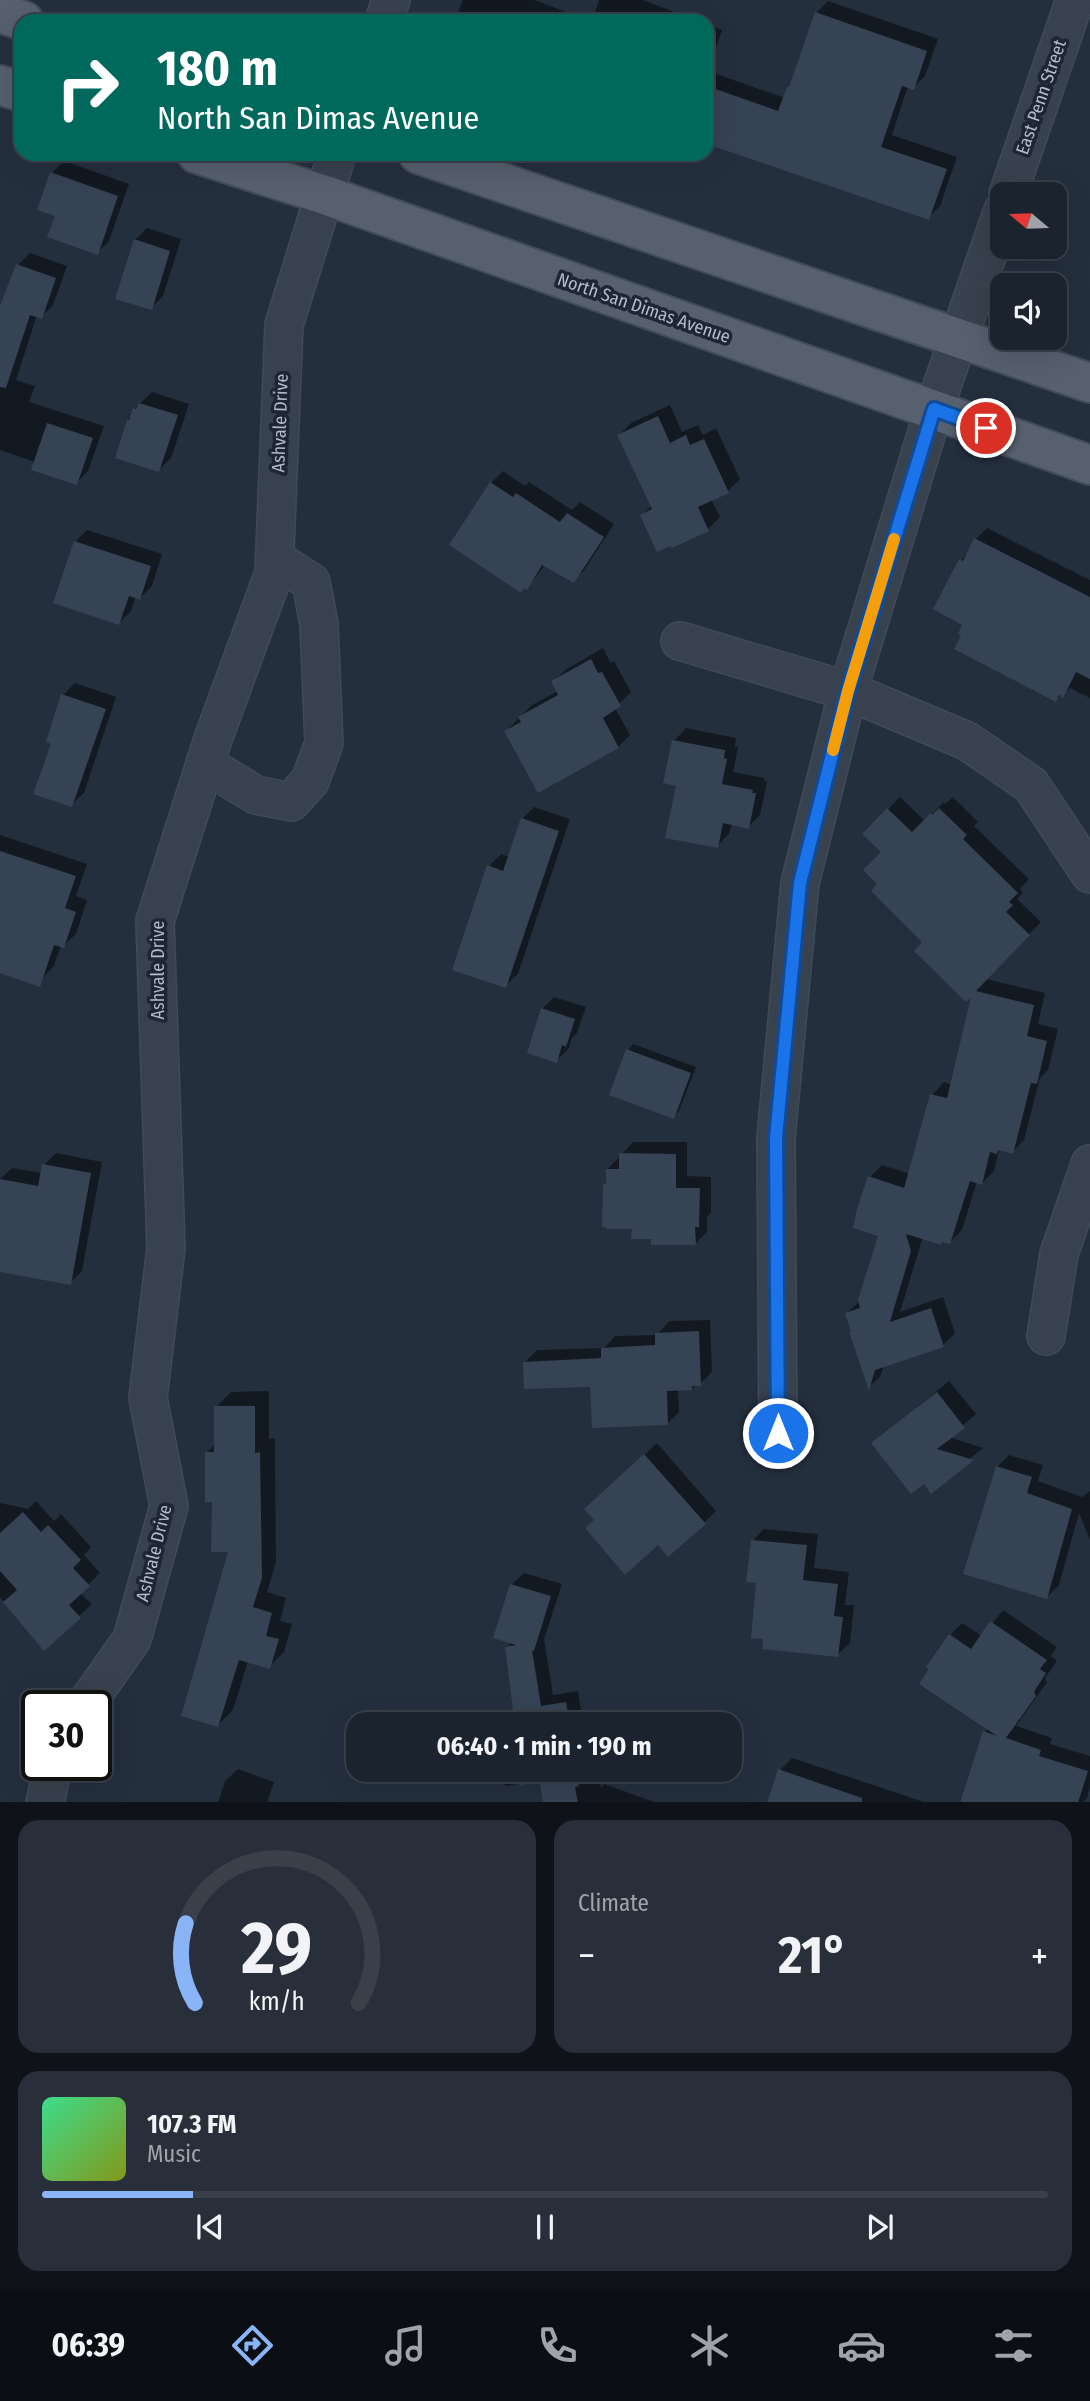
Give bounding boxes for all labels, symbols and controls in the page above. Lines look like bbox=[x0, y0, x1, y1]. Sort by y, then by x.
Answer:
street label: East Penn Street bbox=[1011, 37, 1071, 157]
text: 180 m bbox=[157, 39, 278, 98]
icon: right bbox=[42, 42, 133, 133]
text: North San Dimas Avenue bbox=[157, 99, 479, 137]
north arrow bbox=[990, 182, 1068, 259]
map controls bbox=[990, 182, 1067, 350]
street label: North San Dimas Avenue bbox=[555, 268, 733, 348]
button: sound bbox=[990, 273, 1067, 350]
street label: Ashvale Drive bbox=[267, 373, 293, 473]
pin bbox=[956, 398, 1016, 458]
icon: arrive bbox=[967, 409, 1005, 447]
street label: Ashvale Drive bbox=[147, 920, 169, 1019]
position arrow bbox=[741, 1396, 815, 1470]
street label: Ashvale Drive bbox=[131, 1502, 177, 1604]
speed limit sign: 30 bbox=[21, 1690, 112, 1781]
text: 06:40 · 1 min · 190 m bbox=[436, 1731, 652, 1762]
text: Climate bbox=[578, 1889, 649, 1917]
text: 29 bbox=[241, 1905, 312, 1992]
text: 21° bbox=[778, 1924, 848, 1987]
text: − bbox=[578, 1933, 595, 1979]
text: + bbox=[1031, 1933, 1048, 1979]
text: km/h bbox=[249, 1986, 305, 2016]
text: 107.3 FM bbox=[147, 2109, 236, 2140]
text: Music bbox=[147, 2140, 201, 2168]
icon: previous bbox=[191, 2208, 229, 2246]
icon: pause bbox=[526, 2208, 564, 2246]
icon: next bbox=[861, 2208, 899, 2246]
icon: directions bbox=[228, 2321, 277, 2370]
icon: music bbox=[381, 2321, 430, 2370]
icon: phone bbox=[533, 2321, 582, 2370]
icon: climate bbox=[685, 2321, 734, 2370]
icon: car bbox=[837, 2321, 886, 2370]
icon: filters bbox=[989, 2321, 1038, 2370]
text: 06:39 bbox=[52, 2326, 125, 2364]

